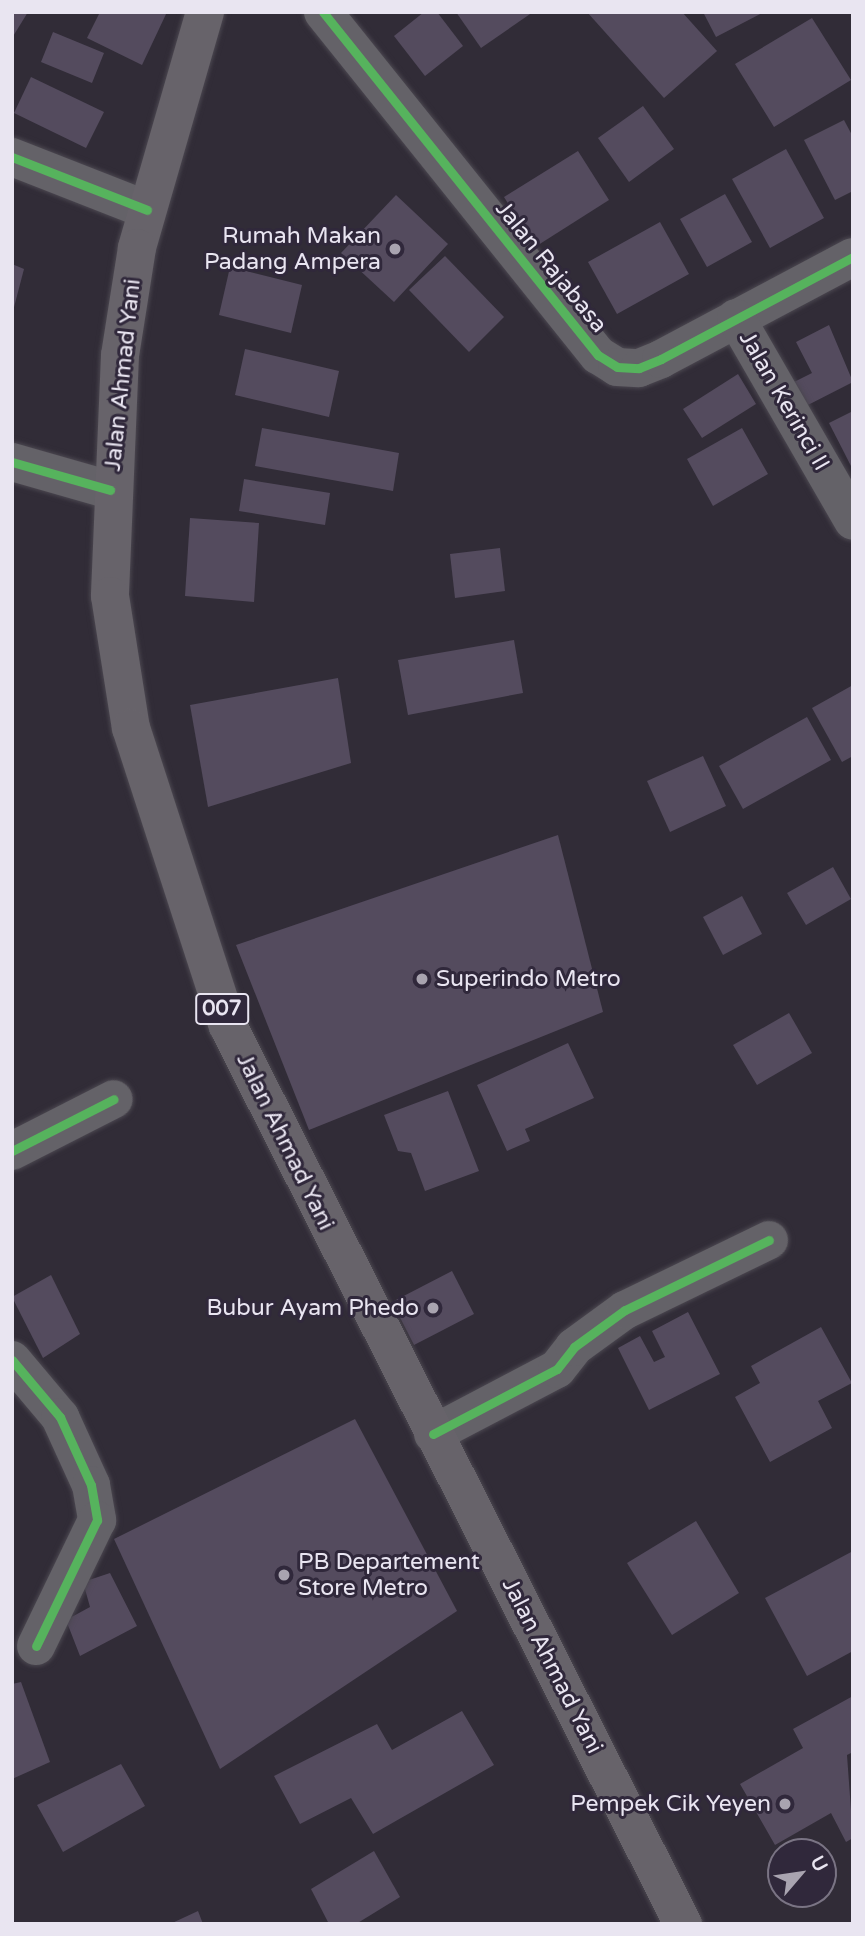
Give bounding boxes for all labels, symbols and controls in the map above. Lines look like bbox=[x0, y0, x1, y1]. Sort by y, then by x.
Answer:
street label: Jalan Rajabasa bbox=[489, 195, 613, 339]
place label: Rumah Makan Padang Ampera bbox=[204, 222, 381, 276]
marker: Rumah Makan Padang Ampera bbox=[387, 241, 403, 257]
street label: Jalan Ahmad Yani bbox=[99, 277, 147, 473]
street label: Jalan Kerinci II bbox=[733, 326, 835, 476]
place label: Superindo Metro bbox=[436, 965, 621, 993]
marker: Superindo Metro bbox=[414, 971, 430, 987]
road number: 007 bbox=[194, 992, 250, 1026]
street label: Jalan Ahmad Yani bbox=[230, 1049, 340, 1235]
place label: Bubur Ayam Phedo bbox=[207, 1294, 419, 1322]
marker: Bubur Ayam Phedo bbox=[425, 1300, 441, 1316]
place label: PB Departement Store Metro bbox=[298, 1548, 480, 1602]
marker: PB Departement Store Metro bbox=[276, 1567, 292, 1583]
street label: Jalan Ahmad Yani bbox=[496, 1574, 608, 1758]
place label: Pempek Cik Yeyen bbox=[570, 1790, 771, 1818]
marker: Pempek Cik Yeyen bbox=[777, 1796, 793, 1812]
north arrow bbox=[767, 1838, 837, 1908]
text: U bbox=[806, 1852, 832, 1875]

